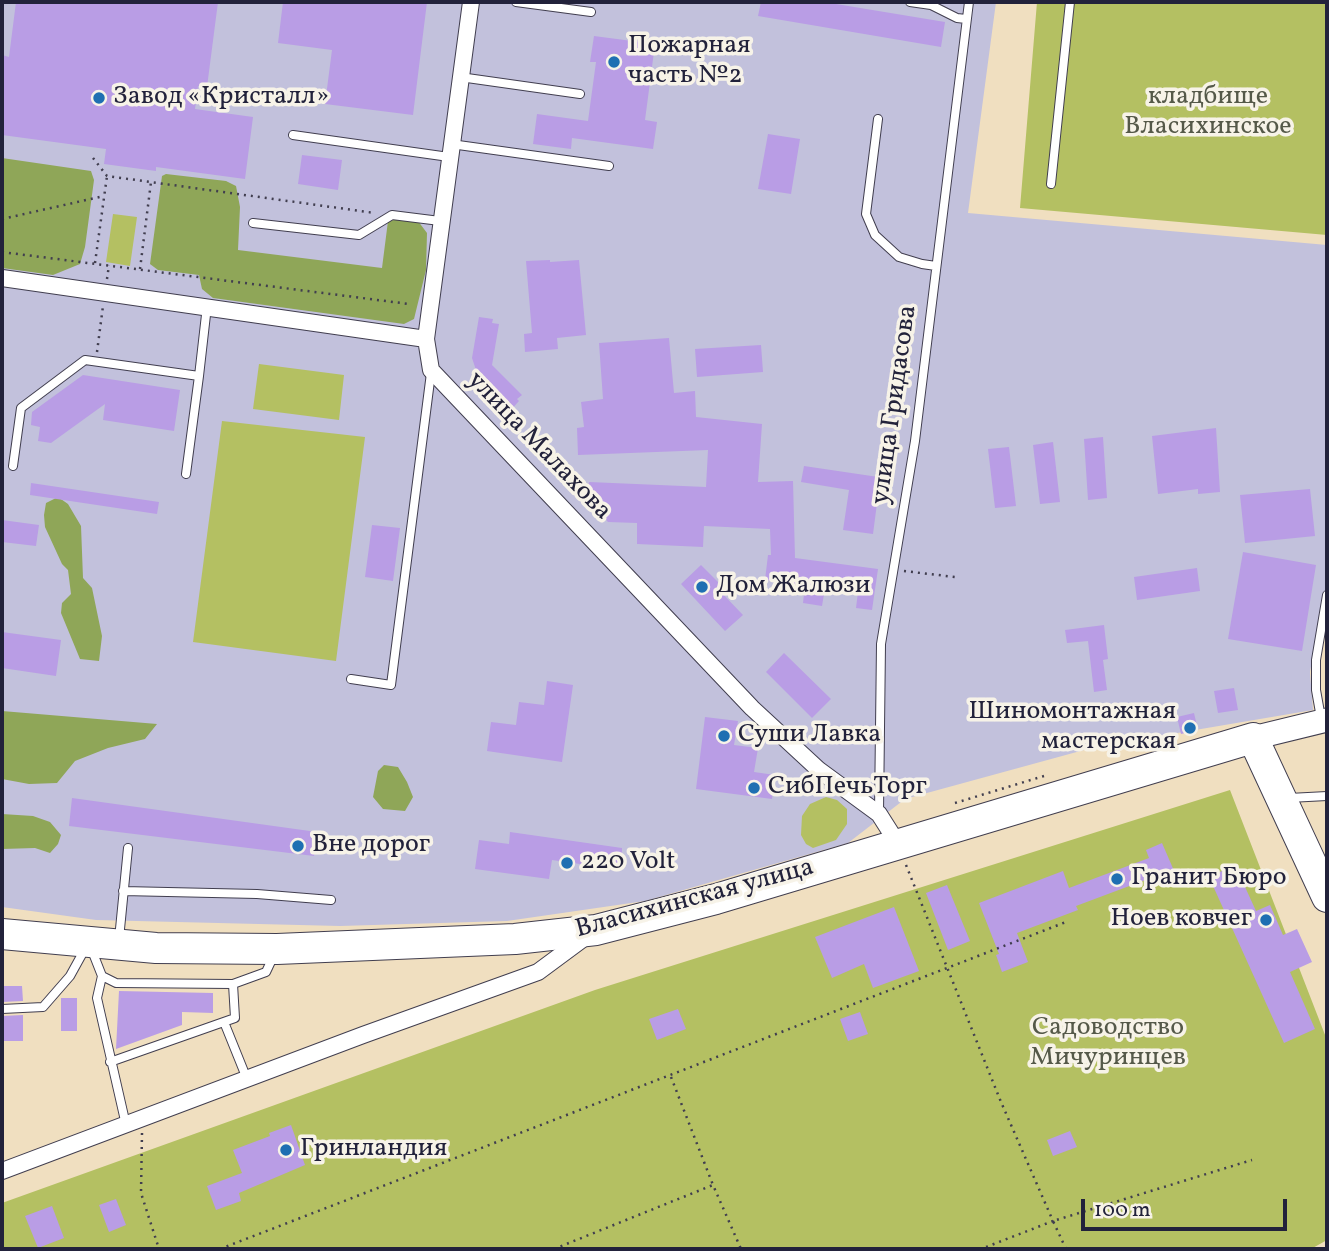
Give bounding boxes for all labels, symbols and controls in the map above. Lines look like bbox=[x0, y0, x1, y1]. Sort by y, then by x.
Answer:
place label: Пожарная часть №2 bbox=[628, 31, 751, 92]
marker: Пожарная часть №2 bbox=[606, 54, 622, 70]
place label: Завод «Кристалл» bbox=[113, 82, 329, 114]
park label: кладбище Власихинское bbox=[1124, 82, 1292, 144]
marker: Завод «Кристалл» bbox=[91, 90, 107, 106]
street label: улица Гридасова bbox=[867, 303, 925, 507]
street label: улица Малахова bbox=[459, 366, 617, 528]
place label: Дом Жалюзи bbox=[716, 571, 870, 603]
marker: Дом Жалюзи bbox=[694, 579, 710, 595]
place label: Шиномонтажная мастерская bbox=[969, 697, 1176, 758]
place label: Суши Лавка bbox=[738, 720, 881, 752]
marker: Шиномонтажная мастерская bbox=[1182, 720, 1198, 736]
marker: Суши Лавка bbox=[716, 728, 732, 744]
place label: СибПечьТорг bbox=[768, 772, 927, 804]
marker: СибПечьТорг bbox=[746, 780, 762, 796]
place label: Вне дорог bbox=[312, 830, 430, 862]
marker: Вне дорог bbox=[290, 838, 306, 854]
place label: 220 Volt bbox=[581, 847, 675, 879]
street label: Власихинская улица bbox=[572, 853, 818, 947]
marker: 220 Volt bbox=[559, 855, 575, 871]
place label: Гранит Бюро bbox=[1131, 863, 1287, 895]
marker: Гранит Бюро bbox=[1109, 871, 1125, 887]
place label: Ноев ковчег bbox=[1111, 904, 1252, 936]
marker: Ноев ковчег bbox=[1258, 912, 1274, 928]
park label: Садоводство Мичуринцев bbox=[1030, 1013, 1186, 1074]
place label: Гринландия bbox=[300, 1134, 447, 1166]
marker: Гринландия bbox=[278, 1142, 294, 1158]
scale bar bbox=[1084, 1184, 1290, 1228]
text: 100 m bbox=[1094, 1196, 1151, 1225]

